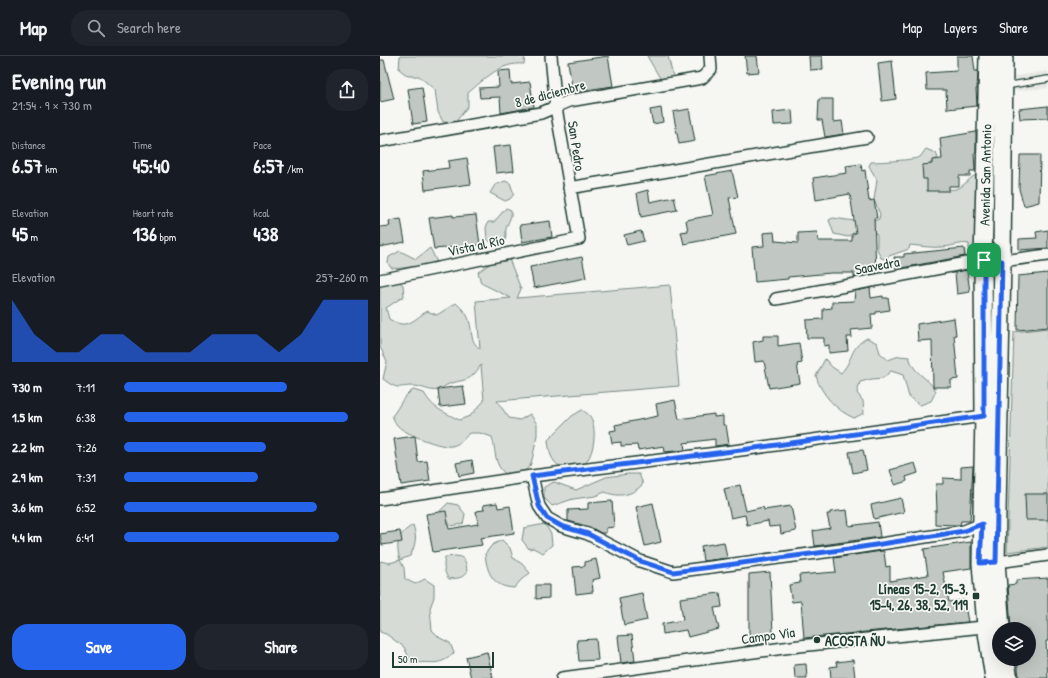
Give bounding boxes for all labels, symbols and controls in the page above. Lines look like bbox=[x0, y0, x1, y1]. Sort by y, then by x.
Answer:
search box bbox=[71, 10, 351, 46]
text: Map bbox=[20, 15, 47, 41]
icon: search bbox=[85, 17, 107, 39]
text: Search here bbox=[117, 17, 181, 38]
text: Map bbox=[902, 18, 922, 37]
text: Layers bbox=[944, 18, 977, 37]
text: Share bbox=[999, 18, 1028, 37]
text: Evening run bbox=[12, 66, 106, 96]
button: share bbox=[326, 69, 368, 111]
street label: 8 de diciembre bbox=[513, 74, 588, 112]
text: 21:54 · 9 × 730 m bbox=[12, 96, 92, 114]
street label: San Pedro bbox=[564, 120, 590, 173]
street label: Avenida San Antonio bbox=[975, 124, 995, 226]
text: Distance bbox=[12, 138, 46, 152]
text: Time bbox=[133, 138, 152, 152]
text: Pace bbox=[253, 138, 272, 152]
text: 6.57 bbox=[12, 152, 43, 179]
text: 45:40 bbox=[133, 152, 170, 179]
text: 6:57 bbox=[253, 152, 284, 179]
text: km bbox=[43, 162, 57, 176]
text: /km bbox=[284, 162, 304, 176]
text: Elevation bbox=[12, 206, 49, 220]
text: Heart rate bbox=[133, 206, 174, 220]
text: kcal bbox=[253, 206, 269, 220]
text: 45 bbox=[12, 220, 28, 247]
text: 136 bbox=[133, 220, 157, 247]
text: 438 bbox=[253, 220, 278, 247]
text: m bbox=[28, 230, 38, 244]
text: bpm bbox=[157, 230, 176, 244]
street label: Vista al Río bbox=[446, 230, 506, 260]
pin bbox=[967, 243, 1001, 277]
icon: arrive bbox=[973, 249, 995, 271]
street label: Saavedra bbox=[853, 251, 901, 279]
text: Elevation bbox=[12, 268, 55, 286]
text: 257–260 m bbox=[316, 268, 368, 286]
text: 730 m bbox=[12, 378, 42, 396]
text: 7:11 bbox=[76, 378, 95, 396]
text: 1.5 km bbox=[12, 408, 42, 426]
text: 6:38 bbox=[76, 408, 96, 426]
text: 2.2 km bbox=[12, 438, 44, 456]
text: 7:26 bbox=[76, 438, 97, 456]
text: 2.9 km bbox=[12, 468, 43, 486]
text: 7:31 bbox=[76, 468, 96, 486]
text: 3.6 km bbox=[12, 498, 43, 516]
text: 6:52 bbox=[76, 498, 96, 516]
text: 4.4 km bbox=[12, 528, 42, 546]
text: 6:41 bbox=[76, 528, 94, 546]
place label: Líneas 15-2, 15-3, 15-4, 26, 38, 52, 119 bbox=[870, 579, 969, 614]
marker: Líneas 15-2, 15-3, 15-4, 26, 38, 52, 119 bbox=[971, 591, 981, 601]
street label: Campo Vía bbox=[740, 622, 797, 649]
map controls bbox=[992, 622, 1036, 666]
button: layers bbox=[992, 622, 1036, 666]
button: Save bbox=[12, 624, 186, 670]
button: Share bbox=[194, 624, 368, 670]
place label: ACOSTA ÑU bbox=[825, 631, 886, 650]
marker: ACOSTA ÑU bbox=[812, 635, 822, 645]
scale bar bbox=[392, 650, 494, 669]
text: 50 m bbox=[398, 652, 418, 666]

